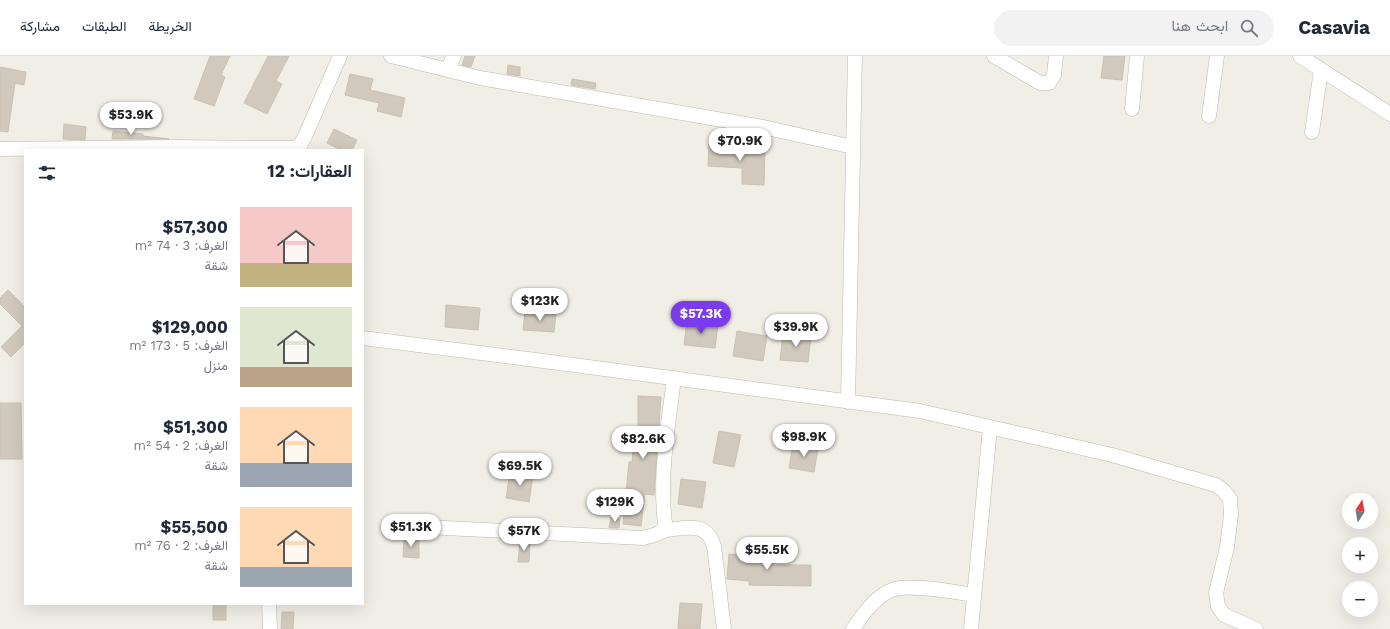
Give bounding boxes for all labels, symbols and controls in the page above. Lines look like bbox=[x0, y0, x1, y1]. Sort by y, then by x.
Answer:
search box bbox=[994, 10, 1274, 46]
text: Casavia bbox=[1298, 16, 1370, 39]
text: ابحث هنا bbox=[1172, 17, 1228, 35]
icon: search bbox=[1238, 17, 1260, 39]
text: مشاركة bbox=[20, 18, 60, 34]
text: الطبقات bbox=[82, 18, 126, 34]
text: الخريطة bbox=[148, 18, 192, 34]
pin: $53.9K bbox=[98, 102, 164, 136]
text: $53.9K bbox=[109, 107, 153, 122]
pin: $70.9K bbox=[707, 128, 773, 162]
text: $70.9K bbox=[718, 133, 762, 148]
text: العقارات: 12 bbox=[267, 161, 352, 181]
icon: filters bbox=[36, 162, 58, 184]
text: $57,300 bbox=[162, 217, 228, 237]
icon: home bbox=[272, 223, 320, 271]
text: الغرف: 3 · 74 m² bbox=[135, 238, 228, 253]
text: شقة bbox=[205, 258, 228, 273]
pin: $123K bbox=[512, 288, 568, 322]
text: $123K bbox=[521, 293, 559, 308]
pin: $57.3K bbox=[668, 301, 734, 335]
text: $57.3K bbox=[680, 306, 722, 321]
pin: $39.9K bbox=[763, 314, 829, 348]
text: $129,000 bbox=[152, 317, 228, 337]
text: $39.9K bbox=[774, 319, 818, 334]
icon: home bbox=[272, 323, 320, 371]
text: الغرف: 5 · 173 m² bbox=[129, 338, 228, 353]
text: منزل bbox=[204, 358, 228, 373]
text: $51,300 bbox=[163, 417, 228, 437]
icon: home bbox=[272, 423, 320, 471]
pin: $98.9K bbox=[771, 424, 837, 458]
pin: $82.6K bbox=[610, 426, 676, 460]
text: $98.9K bbox=[781, 429, 827, 444]
text: $82.6K bbox=[621, 431, 665, 446]
text: الغرف: 2 · 54 m² bbox=[134, 438, 228, 453]
pin: $69.5K bbox=[487, 453, 553, 487]
text: شقة bbox=[205, 458, 228, 473]
text: $69.5K bbox=[498, 458, 542, 473]
pin: $129K bbox=[587, 489, 643, 523]
north arrow bbox=[1342, 493, 1378, 529]
map controls bbox=[1342, 493, 1378, 617]
text: $129K bbox=[596, 494, 634, 509]
pin: $51.3K bbox=[378, 514, 444, 548]
text: $55,500 bbox=[161, 517, 228, 537]
pin: $57K bbox=[500, 518, 548, 552]
text: $51.3K bbox=[390, 519, 432, 534]
icon: home bbox=[272, 523, 320, 571]
text: $57K bbox=[508, 523, 540, 538]
pin: $55.5K bbox=[734, 537, 800, 571]
button: + bbox=[1342, 537, 1378, 573]
text: الغرف: 2 · 76 m² bbox=[134, 538, 228, 553]
text: $55.5K bbox=[745, 542, 789, 557]
text: شقة bbox=[205, 558, 228, 573]
button: − bbox=[1342, 581, 1378, 617]

